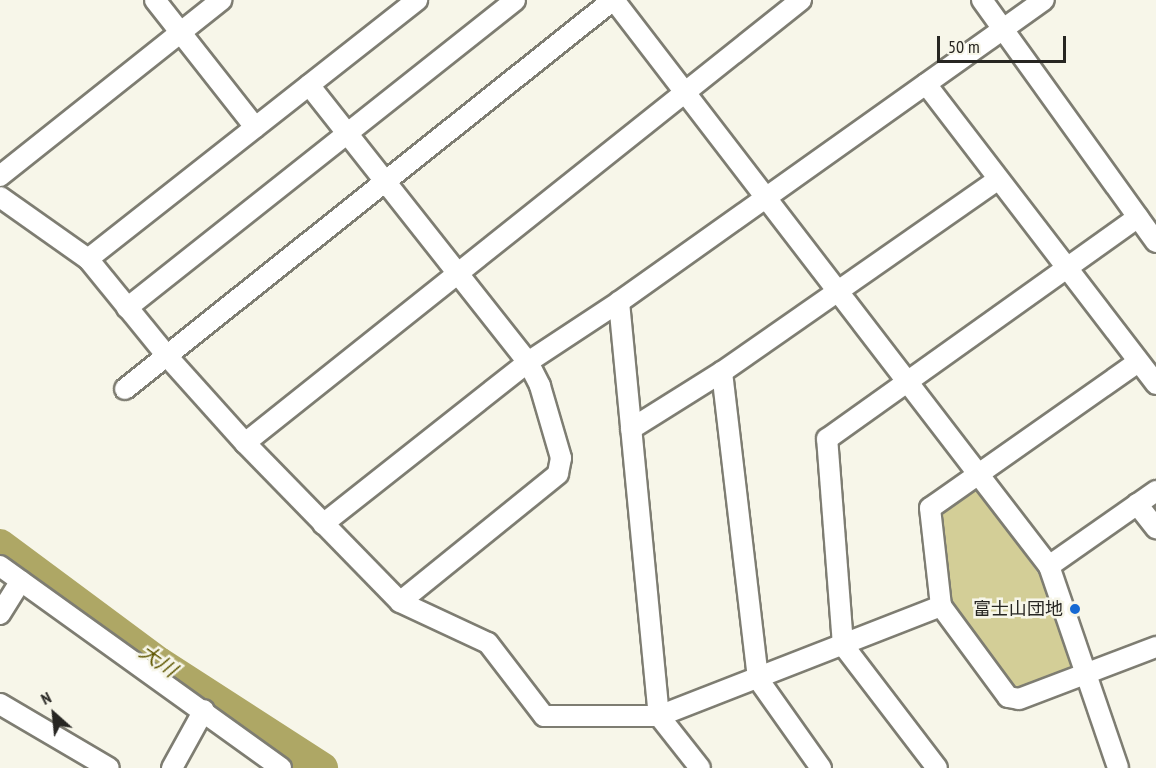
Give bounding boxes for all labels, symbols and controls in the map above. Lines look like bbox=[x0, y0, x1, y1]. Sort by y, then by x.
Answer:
scale bar bbox=[940, 24, 1069, 62]
text: 50 m bbox=[948, 35, 980, 58]
place label: 富士山団地 bbox=[973, 598, 1063, 620]
marker: 富士山団地 bbox=[1068, 602, 1082, 616]
water label: 大川 bbox=[135, 640, 181, 682]
north arrow bbox=[24, 684, 84, 744]
text: N bbox=[37, 687, 54, 709]

